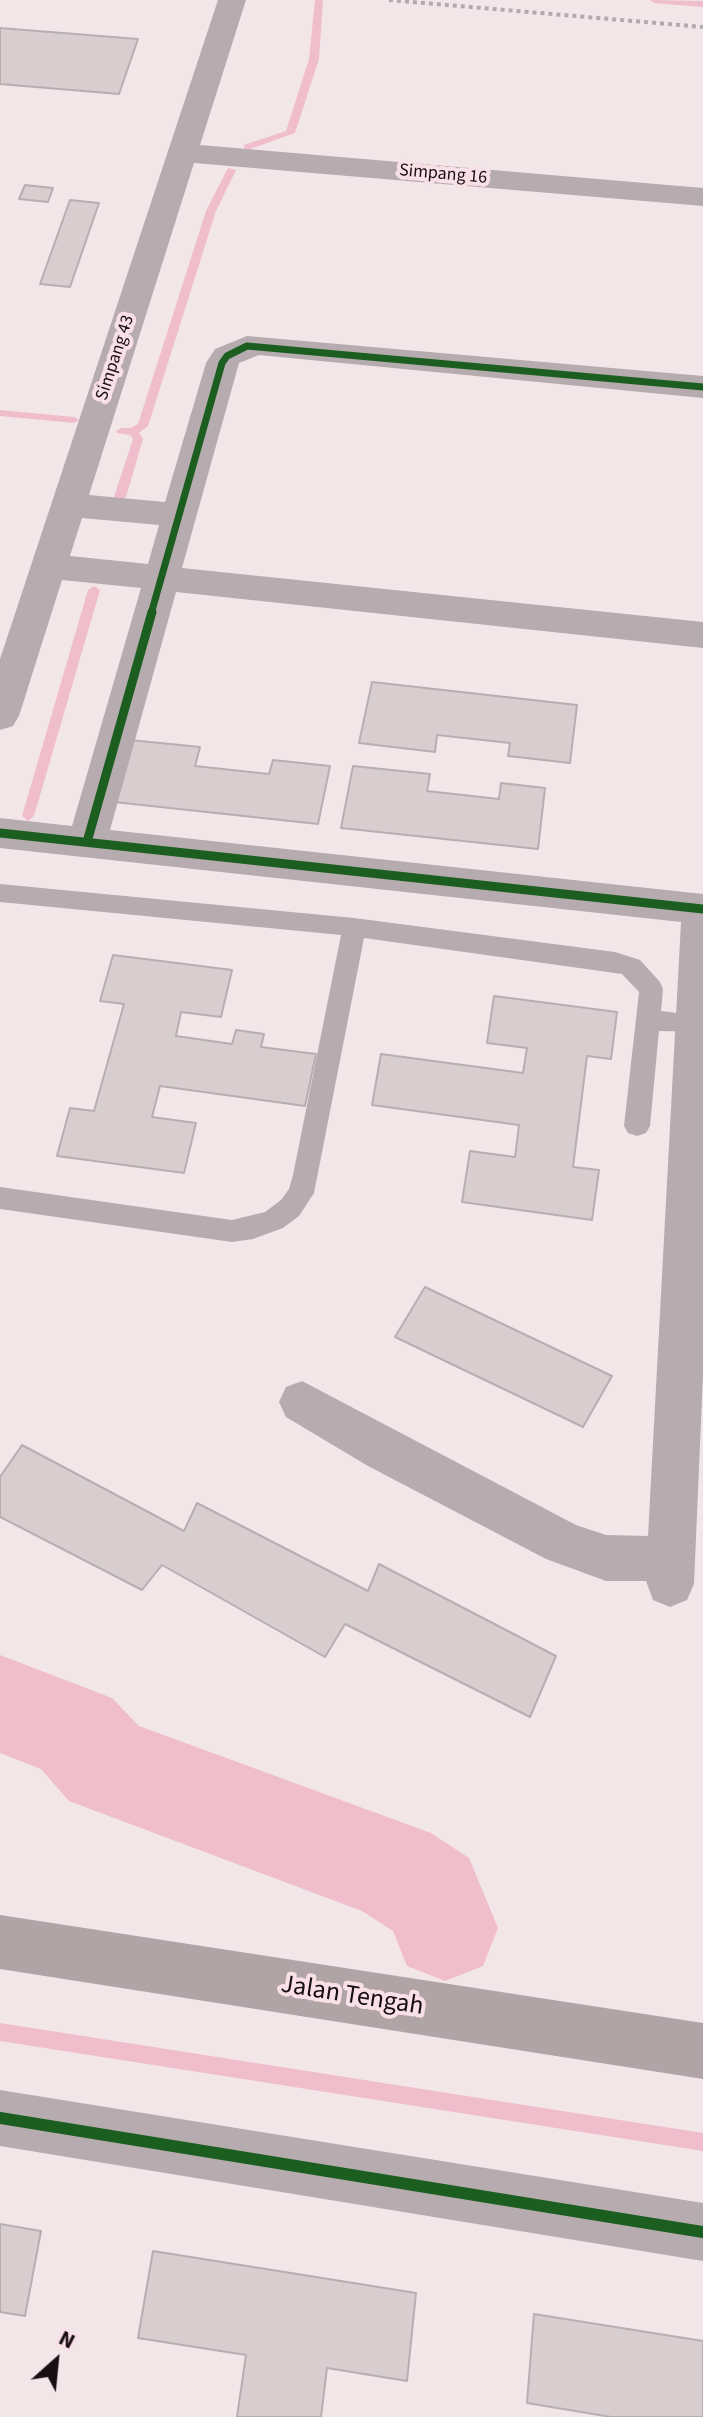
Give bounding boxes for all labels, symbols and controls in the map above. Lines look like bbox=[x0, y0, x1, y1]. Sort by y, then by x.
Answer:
street label: Simpang 16 bbox=[398, 160, 488, 190]
street label: Simpang 43 bbox=[92, 313, 140, 403]
street label: Jalan Tengah bbox=[278, 1970, 426, 2024]
north arrow bbox=[16, 2321, 96, 2401]
text: N bbox=[53, 2322, 81, 2357]

